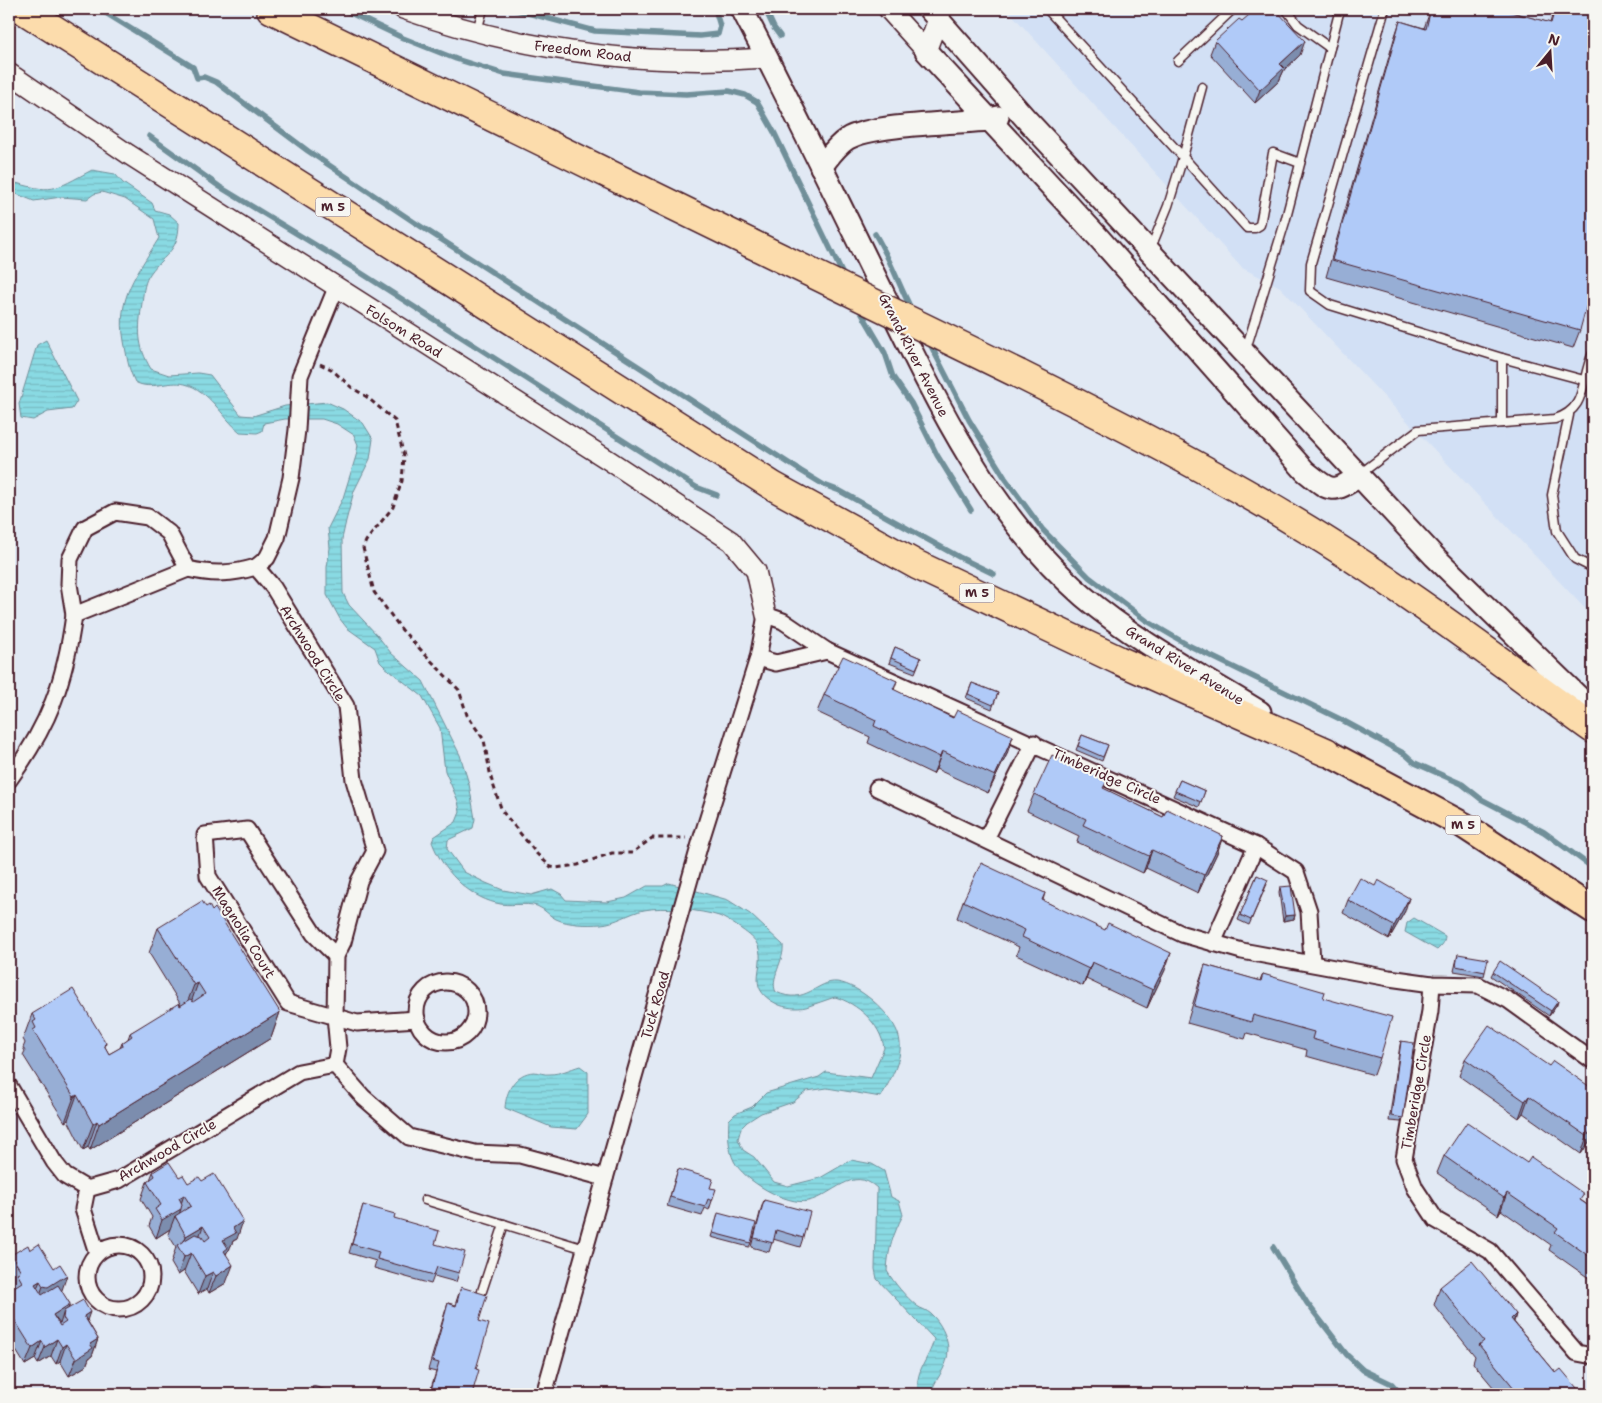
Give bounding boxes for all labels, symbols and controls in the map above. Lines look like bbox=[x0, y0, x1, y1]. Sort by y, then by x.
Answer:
north arrow bbox=[1524, 28, 1574, 78]
text: N bbox=[1546, 29, 1562, 50]
street label: Freedom Road bbox=[533, 36, 633, 66]
road number: M 5 bbox=[316, 198, 350, 216]
street label: Grand River Avenue bbox=[875, 290, 953, 420]
street label: Folsom Road bbox=[362, 300, 446, 362]
road number: M 5 bbox=[960, 584, 994, 602]
street label: Archwood Circle bbox=[276, 601, 350, 705]
street label: Grand River Avenue bbox=[1122, 621, 1248, 709]
street label: Timberidge Circle bbox=[1050, 744, 1164, 808]
road number: M 5 bbox=[1446, 816, 1480, 834]
street label: Magnolia Court bbox=[208, 882, 280, 982]
street label: Tuck Road bbox=[637, 969, 673, 1041]
street label: Timberidge Circle bbox=[1397, 1033, 1435, 1151]
street label: Archwood Circle bbox=[115, 1115, 219, 1185]

